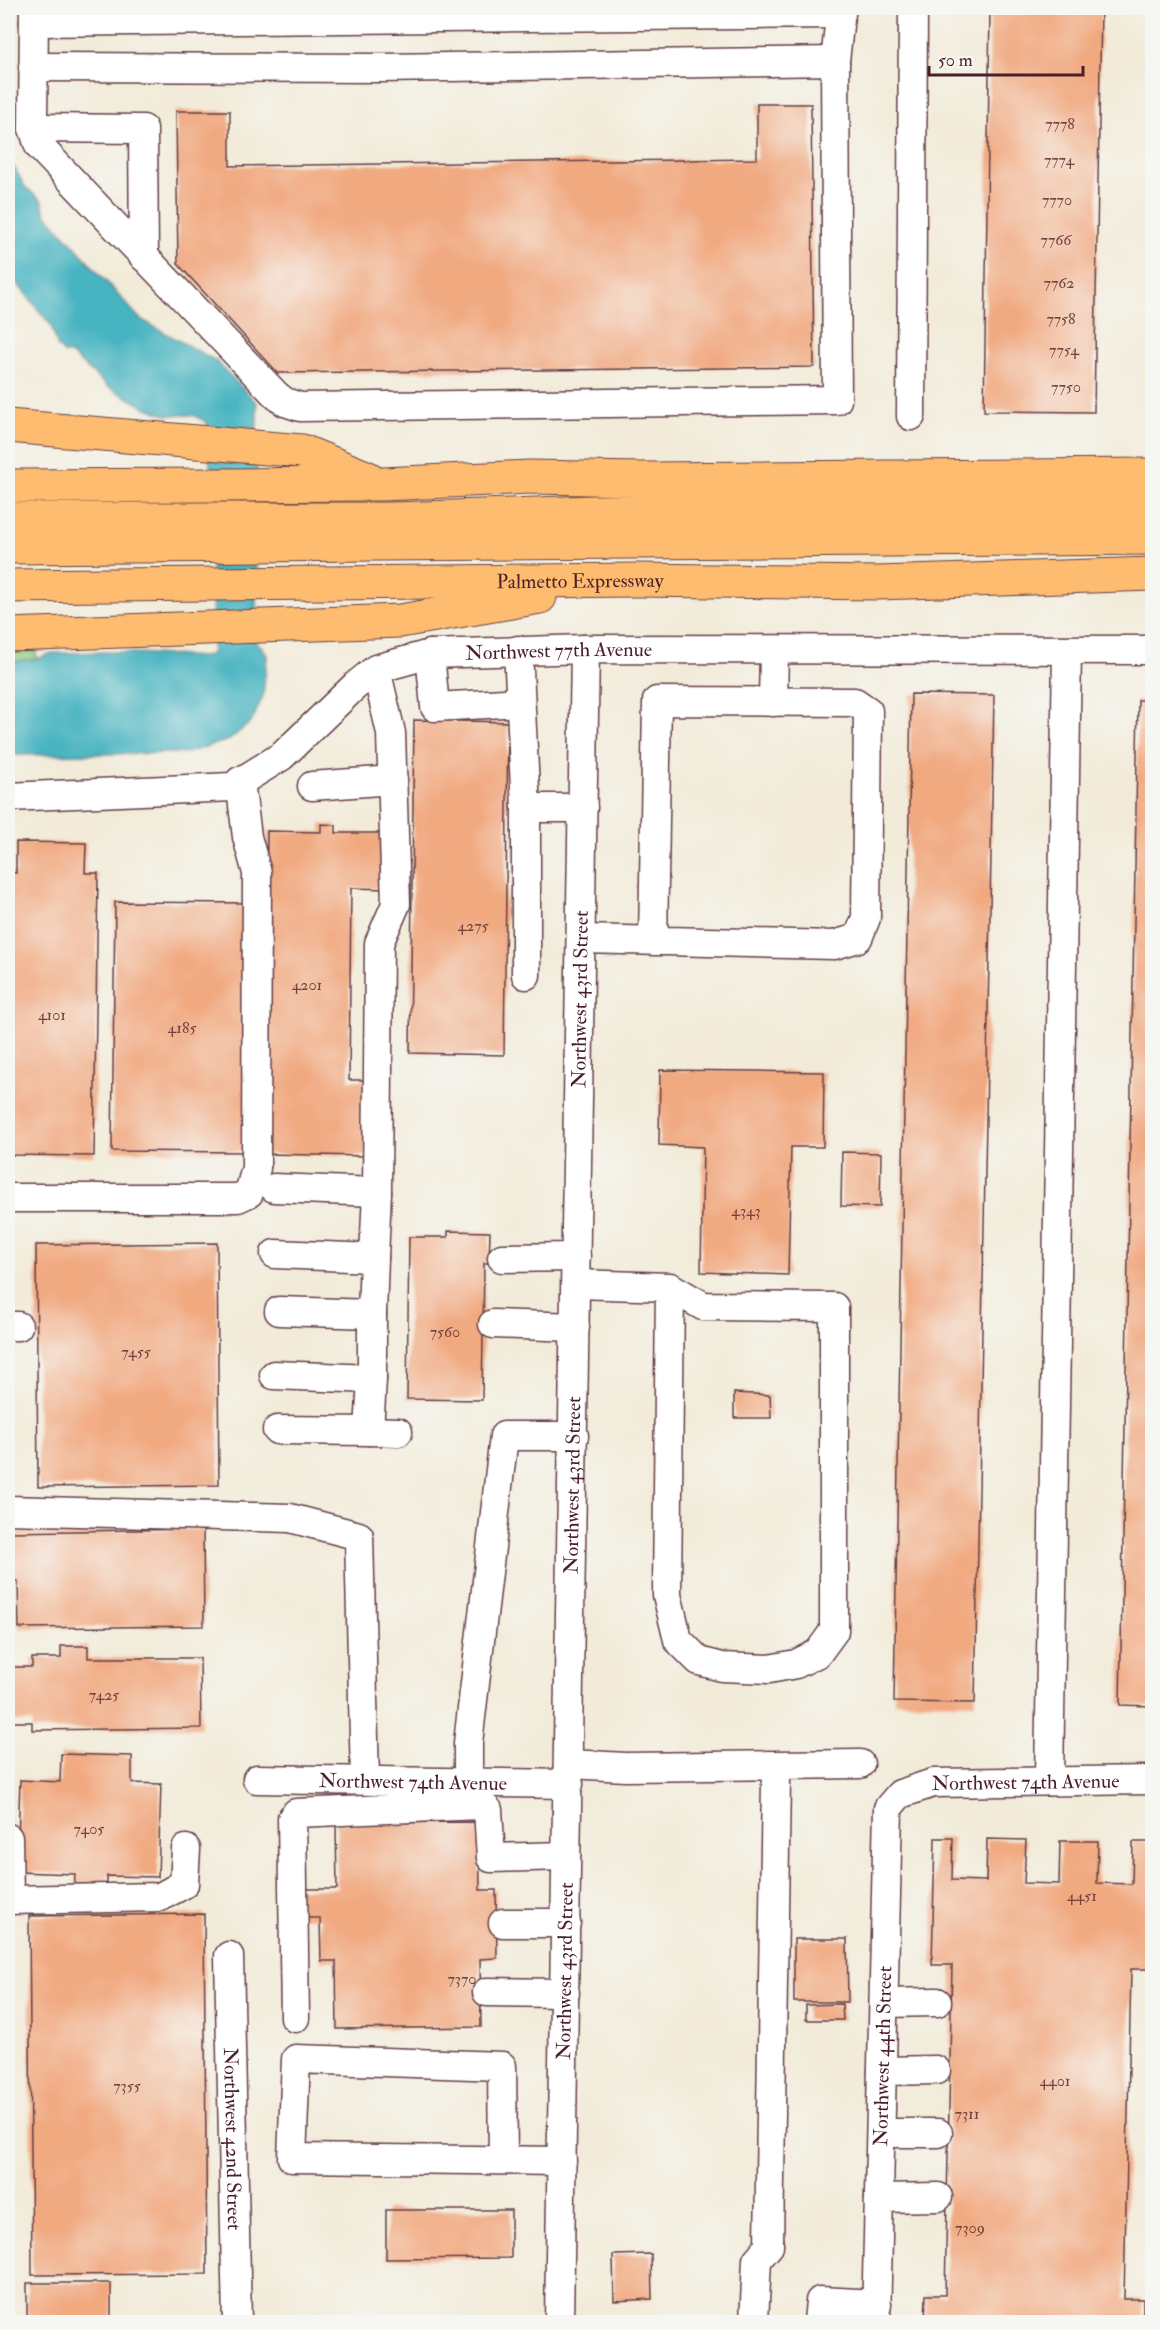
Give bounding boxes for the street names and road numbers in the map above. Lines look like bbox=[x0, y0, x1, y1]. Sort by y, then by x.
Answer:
street label: Palmetto Expressway bbox=[496, 568, 665, 594]
street label: Northwest 77th Avenue bbox=[465, 637, 652, 666]
street label: Northwest 43rd Street bbox=[566, 910, 594, 1088]
street label: Northwest 43rd Street bbox=[559, 1396, 586, 1574]
street label: Northwest 74th Avenue bbox=[319, 1768, 507, 1796]
street label: Northwest 74th Avenue bbox=[931, 1768, 1120, 1796]
street label: Northwest 43rd Street bbox=[551, 1882, 579, 2060]
street label: Northwest 44th Street bbox=[868, 1965, 897, 2147]
street label: Northwest 42nd Street bbox=[218, 2047, 247, 2231]

